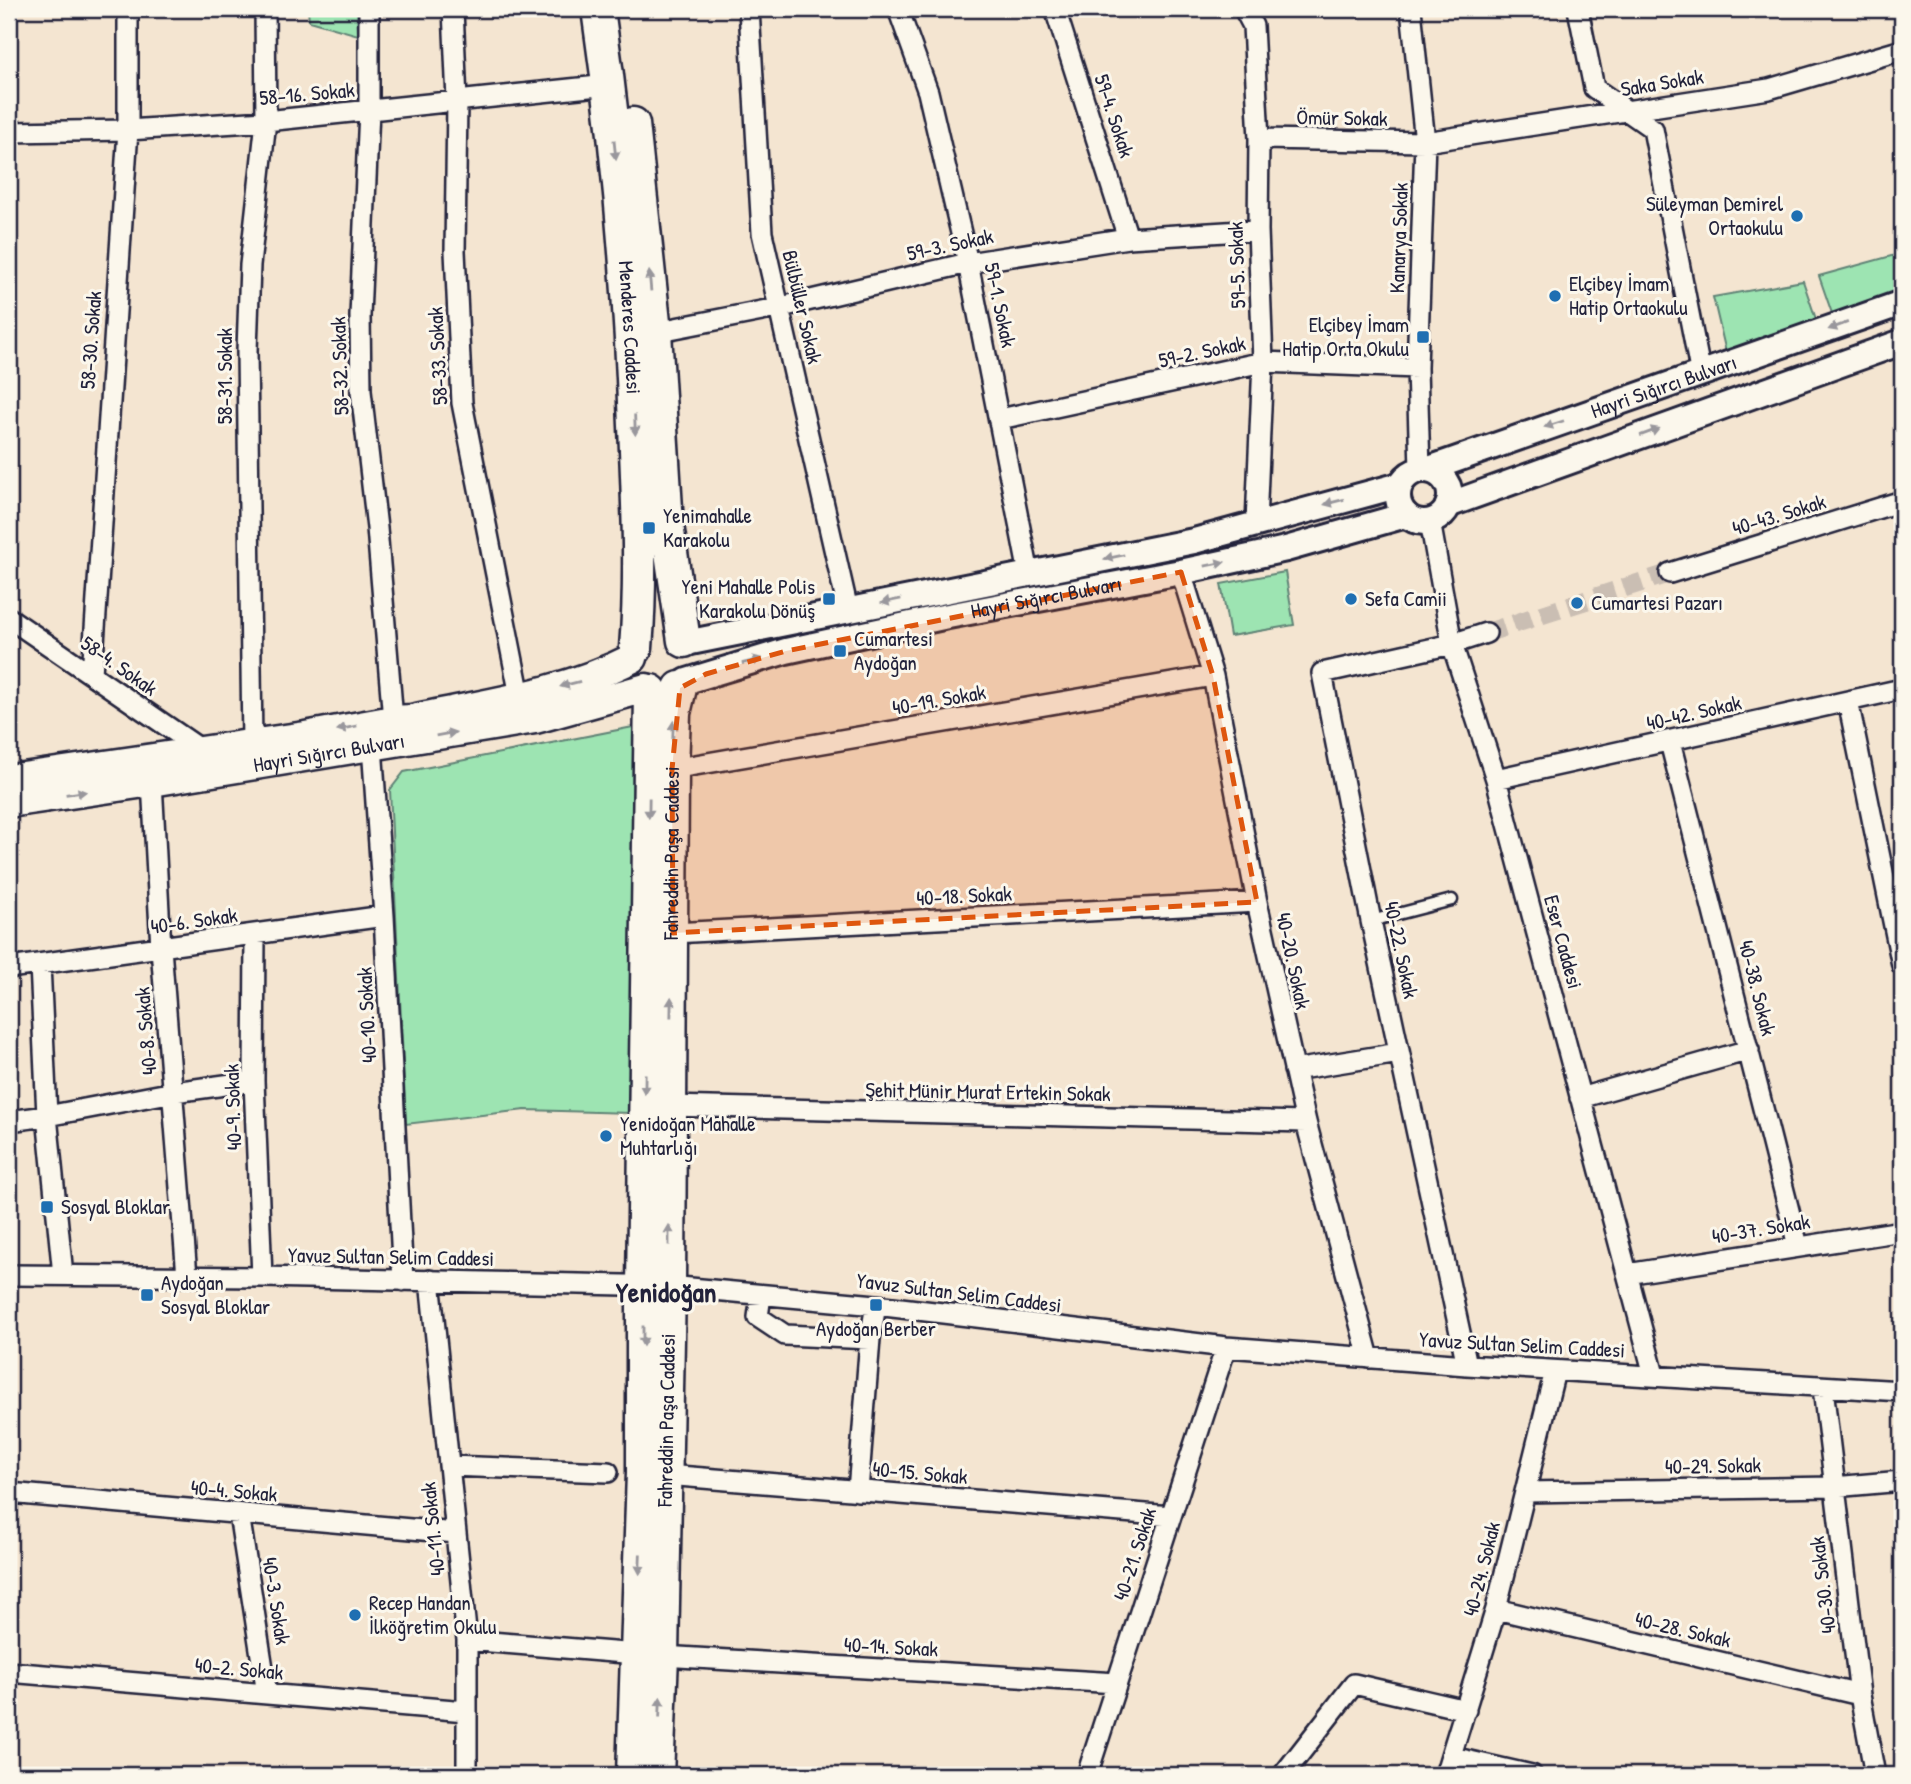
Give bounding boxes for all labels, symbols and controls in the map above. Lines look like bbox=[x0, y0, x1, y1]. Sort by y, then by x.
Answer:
street label: Saka Sokak bbox=[1618, 62, 1706, 103]
street label: 59-4. Sokak bbox=[1087, 70, 1142, 162]
street label: 58-16. Sokak bbox=[258, 75, 356, 112]
street label: Ömür Sokak bbox=[1296, 102, 1388, 133]
one-way arrow bbox=[610, 139, 621, 161]
street label: Kanarya Sokak bbox=[1382, 182, 1415, 294]
place label: Süleyman Demirel Ortaokulu bbox=[1646, 189, 1784, 242]
marker: Süleyman Demirel Ortaokulu bbox=[1789, 208, 1805, 224]
street label: 59-3. Sokak bbox=[904, 221, 996, 268]
street label: 59-5. Sokak bbox=[1220, 221, 1253, 309]
street label: Bülbüller Sokak bbox=[775, 247, 830, 367]
street label: Menderes Caddesi bbox=[612, 260, 649, 395]
street label: 59-1. Sokak bbox=[977, 260, 1024, 350]
one-way arrow bbox=[644, 269, 655, 291]
place label: Elçibey İmam Hatip Ortaokulu bbox=[1569, 269, 1688, 322]
marker: Elçibey İmam Hatip Ortaokulu bbox=[1547, 288, 1563, 304]
street label: 58-30. Sokak bbox=[73, 290, 108, 390]
street label: 58-33. Sokak bbox=[420, 306, 455, 406]
place label: Elçibey İmam Hatip Orta Okulu bbox=[1282, 310, 1410, 363]
street label: 58-32. Sokak bbox=[323, 316, 356, 416]
one-way arrow bbox=[1828, 321, 1849, 332]
street label: 58-31. Sokak bbox=[210, 327, 239, 424]
street label: 59-2. Sokak bbox=[1156, 328, 1248, 375]
marker: Elçibey İmam Hatip Orta Okulu bbox=[1415, 329, 1431, 345]
street label: Hayri Sığırcı Bulvarı bbox=[1587, 347, 1741, 425]
one-way arrow bbox=[630, 414, 641, 436]
one-way arrow bbox=[1543, 419, 1564, 430]
one-way arrow bbox=[1640, 427, 1661, 438]
street label: 40-43. Sokak bbox=[1729, 487, 1829, 542]
one-way arrow bbox=[1323, 497, 1345, 508]
place label: Yenimahalle Karakolu bbox=[663, 501, 752, 554]
marker: Yenimahalle Karakolu bbox=[641, 520, 657, 536]
one-way arrow bbox=[1103, 551, 1125, 562]
one-way arrow bbox=[1204, 559, 1226, 570]
street label: Hayri Sığırcı Bulvarı bbox=[968, 569, 1124, 625]
place label: Yeni Mahalle Polis Karakolu Dönüş bbox=[681, 572, 815, 625]
place label: Sefa Camii bbox=[1365, 584, 1447, 613]
place label: Cumartesi Pazarı bbox=[1591, 588, 1723, 617]
marker: Yeni Mahalle Polis Karakolu Dönüş bbox=[821, 591, 837, 607]
marker: Sefa Camii bbox=[1343, 591, 1359, 607]
marker: Cumartesi Pazarı bbox=[1569, 595, 1585, 611]
one-way arrow bbox=[880, 596, 902, 607]
place label: Cumartesi Aydoğan bbox=[854, 624, 933, 677]
street label: 58-4. Sokak bbox=[75, 629, 164, 703]
marker: Cumartesi Aydoğan bbox=[832, 643, 848, 659]
one-way arrow bbox=[742, 655, 763, 665]
street label: 40-19. Sokak bbox=[890, 677, 988, 722]
one-way arrow bbox=[559, 679, 580, 689]
street label: 40-42. Sokak bbox=[1644, 687, 1744, 738]
one-way arrow bbox=[667, 719, 679, 741]
one-way arrow bbox=[336, 723, 358, 734]
street label: Hayri Sığırcı Bulvarı bbox=[251, 726, 407, 779]
one-way arrow bbox=[435, 728, 457, 739]
street label: Fahreddin Paşa Caddesi bbox=[656, 766, 686, 941]
one-way arrow bbox=[65, 787, 87, 798]
one-way arrow bbox=[643, 797, 655, 819]
street label: 40-18. Sokak bbox=[915, 879, 1013, 912]
street label: Eser Caddesi bbox=[1537, 892, 1590, 992]
street label: 40-22. Sokak bbox=[1377, 899, 1426, 1001]
street label: 40-6. Sokak bbox=[149, 900, 239, 941]
street label: 40-20. Sokak bbox=[1269, 910, 1318, 1012]
street label: 40-38. Sokak bbox=[1732, 937, 1783, 1039]
street label: 40-10. Sokak bbox=[349, 966, 383, 1064]
street label: 40-8. Sokak bbox=[127, 986, 164, 1076]
one-way arrow bbox=[665, 996, 677, 1018]
street label: 40-9. Sokak bbox=[216, 1063, 249, 1151]
one-way arrow bbox=[639, 1074, 651, 1096]
street label: Şehit Münir Murat Ertekin Sokak bbox=[865, 1075, 1111, 1108]
place label: Yenidoğan Mahalle Muhtarlığı bbox=[620, 1109, 756, 1162]
marker: Yenidoğan Mahalle Muhtarlığı bbox=[598, 1128, 614, 1144]
place label: Sosyal Bloklar bbox=[61, 1192, 170, 1221]
marker: Sosyal Bloklar bbox=[39, 1199, 55, 1215]
street label: 40-37. Sokak bbox=[1710, 1206, 1812, 1251]
one-way arrow bbox=[663, 1223, 675, 1245]
street label: Yavuz Sultan Selim Caddesi bbox=[288, 1240, 494, 1273]
street label: Yavuz Sultan Selim Caddesi bbox=[855, 1266, 1063, 1319]
place label: Aydoğan Sosyal Bloklar bbox=[161, 1268, 270, 1321]
district label: Yenidoğan bbox=[616, 1273, 716, 1312]
marker: Aydoğan Sosyal Bloklar bbox=[139, 1287, 155, 1303]
marker: Aydoğan Berber bbox=[868, 1297, 884, 1313]
place label: Aydoğan Berber bbox=[816, 1314, 936, 1343]
street label: Yavuz Sultan Selim Caddesi bbox=[1418, 1325, 1626, 1364]
one-way arrow bbox=[637, 1326, 649, 1348]
street label: Fahreddin Paşa Caddesi bbox=[650, 1333, 682, 1508]
street label: 40-29. Sokak bbox=[1665, 1450, 1762, 1481]
street label: 40-15. Sokak bbox=[871, 1454, 969, 1491]
street label: 40-4. Sokak bbox=[190, 1472, 279, 1509]
street label: 40-11. Sokak bbox=[413, 1480, 452, 1577]
street label: 40-21. Sokak bbox=[1106, 1503, 1163, 1604]
street label: 40-24. Sokak bbox=[1456, 1518, 1507, 1619]
street label: 40-30. Sokak bbox=[1802, 1535, 1843, 1635]
one-way arrow bbox=[634, 1553, 646, 1575]
street label: 40-3. Sokak bbox=[255, 1555, 298, 1647]
place label: Recep Handan İlköğretim Okulu bbox=[369, 1588, 497, 1641]
street label: 40-28. Sokak bbox=[1632, 1604, 1734, 1655]
marker: Recep Handan İlköğretim Okulu bbox=[347, 1607, 363, 1623]
street label: 40-14. Sokak bbox=[843, 1630, 939, 1663]
street label: 40-2. Sokak bbox=[194, 1650, 285, 1687]
one-way arrow bbox=[655, 1696, 666, 1718]

